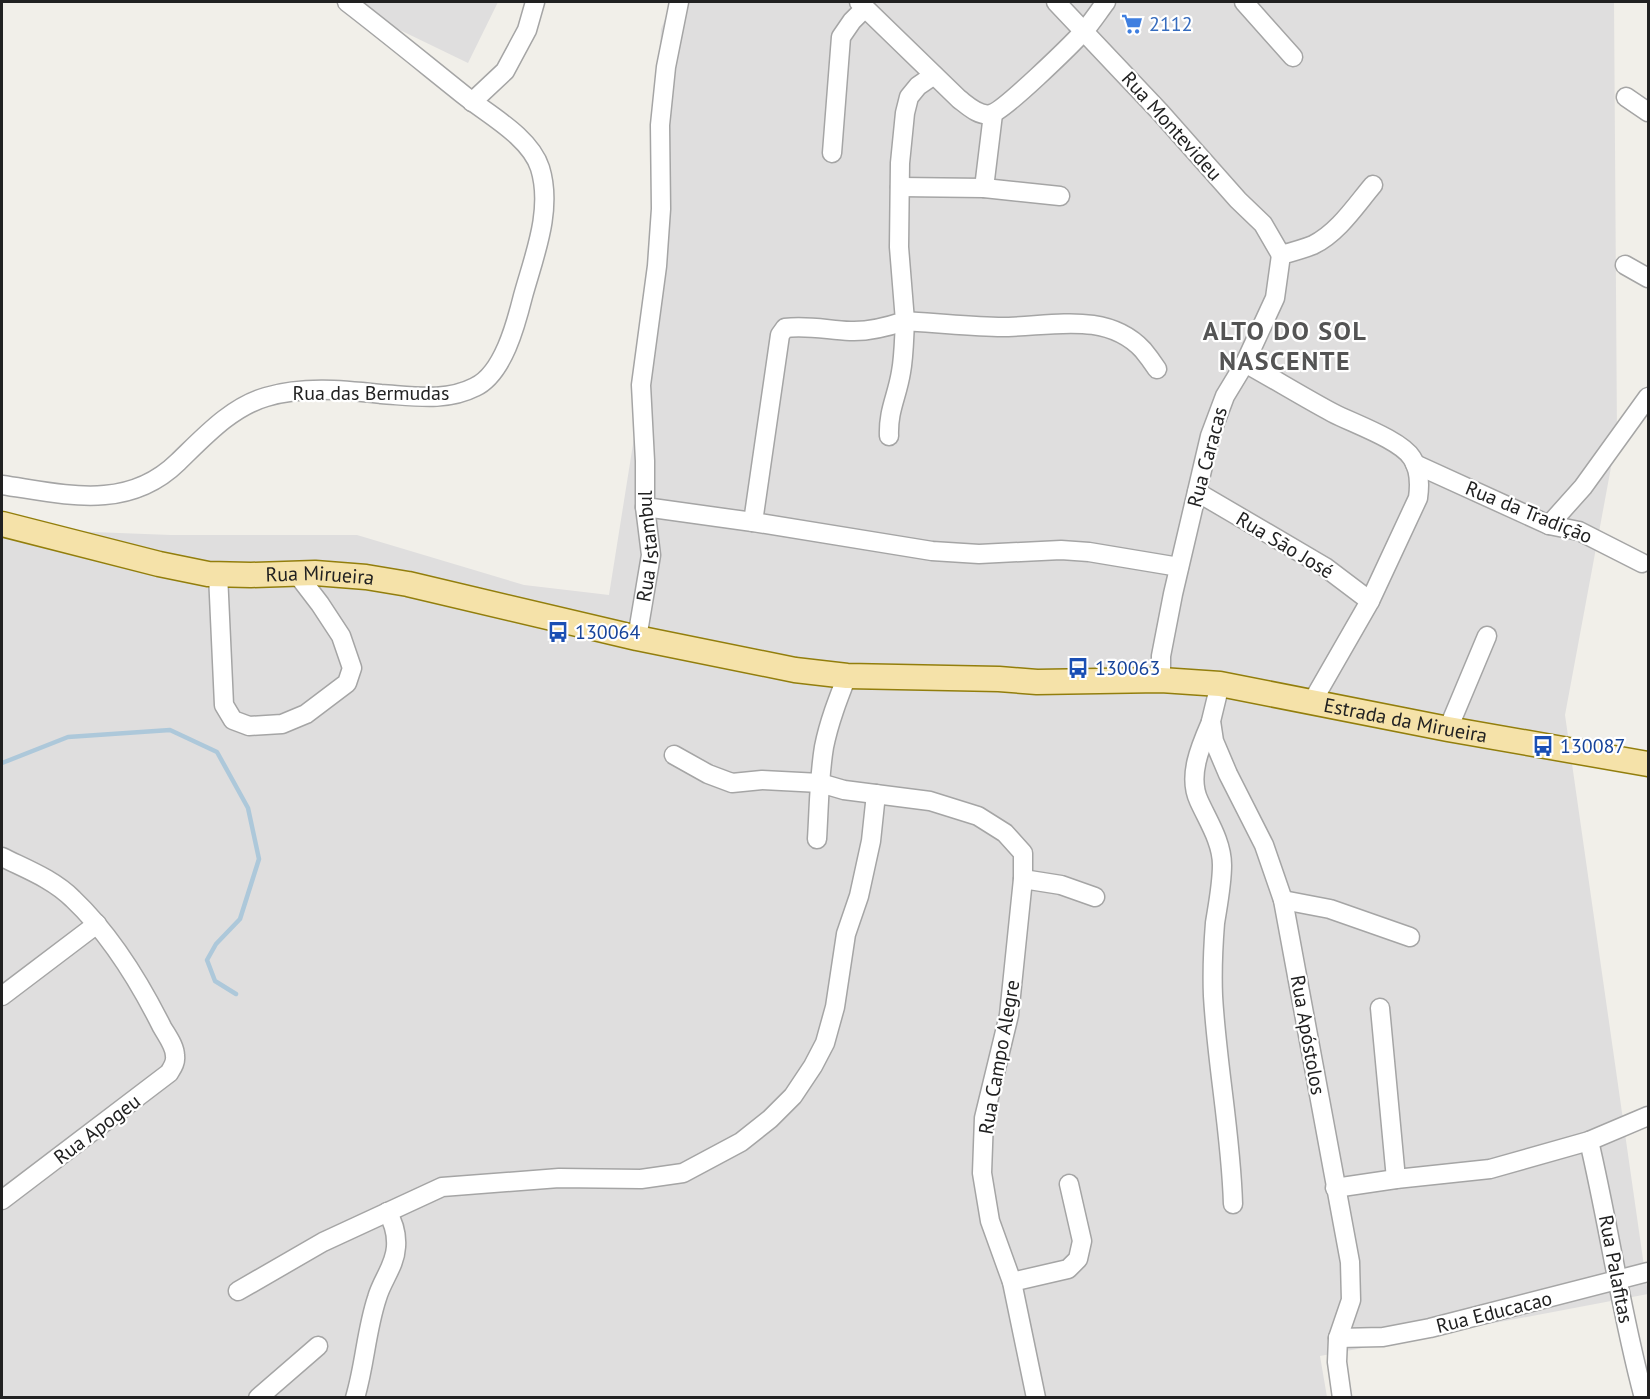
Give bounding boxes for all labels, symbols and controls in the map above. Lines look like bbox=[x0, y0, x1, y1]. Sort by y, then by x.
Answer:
place label: 2112 bbox=[1149, 11, 1193, 37]
supermarket icon: 2112 bbox=[1120, 12, 1144, 36]
street label: Rua Montevideu bbox=[1116, 66, 1228, 186]
district label: ALTO DO SOL NASCENTE bbox=[1203, 314, 1367, 377]
street label: Rua das Bermudas bbox=[293, 380, 449, 406]
street label: Rua Caracas bbox=[1181, 404, 1233, 510]
street label: Rua da Tradição bbox=[1462, 475, 1596, 549]
street label: Rua Istambul bbox=[630, 490, 664, 604]
street label: Rua São José bbox=[1231, 506, 1339, 584]
street label: Rua Mirueira bbox=[265, 560, 376, 591]
place label: 130064 bbox=[575, 619, 641, 645]
bus stop icon: 130064 bbox=[546, 620, 570, 644]
place label: 130063 bbox=[1095, 655, 1160, 681]
bus stop icon: 130063 bbox=[1066, 656, 1090, 680]
street label: Estrada da Mirueira bbox=[1322, 692, 1489, 749]
place label: 130087 bbox=[1560, 733, 1625, 759]
bus stop icon: 130087 bbox=[1531, 734, 1555, 758]
street label: Rua Apóstolos bbox=[1285, 973, 1331, 1097]
street label: Rua Campo Alegre bbox=[973, 978, 1025, 1136]
street label: Rua Apogeu bbox=[48, 1088, 146, 1170]
street label: Rua Palafitas bbox=[1593, 1213, 1639, 1325]
street label: Rua Educacao bbox=[1433, 1285, 1555, 1339]

